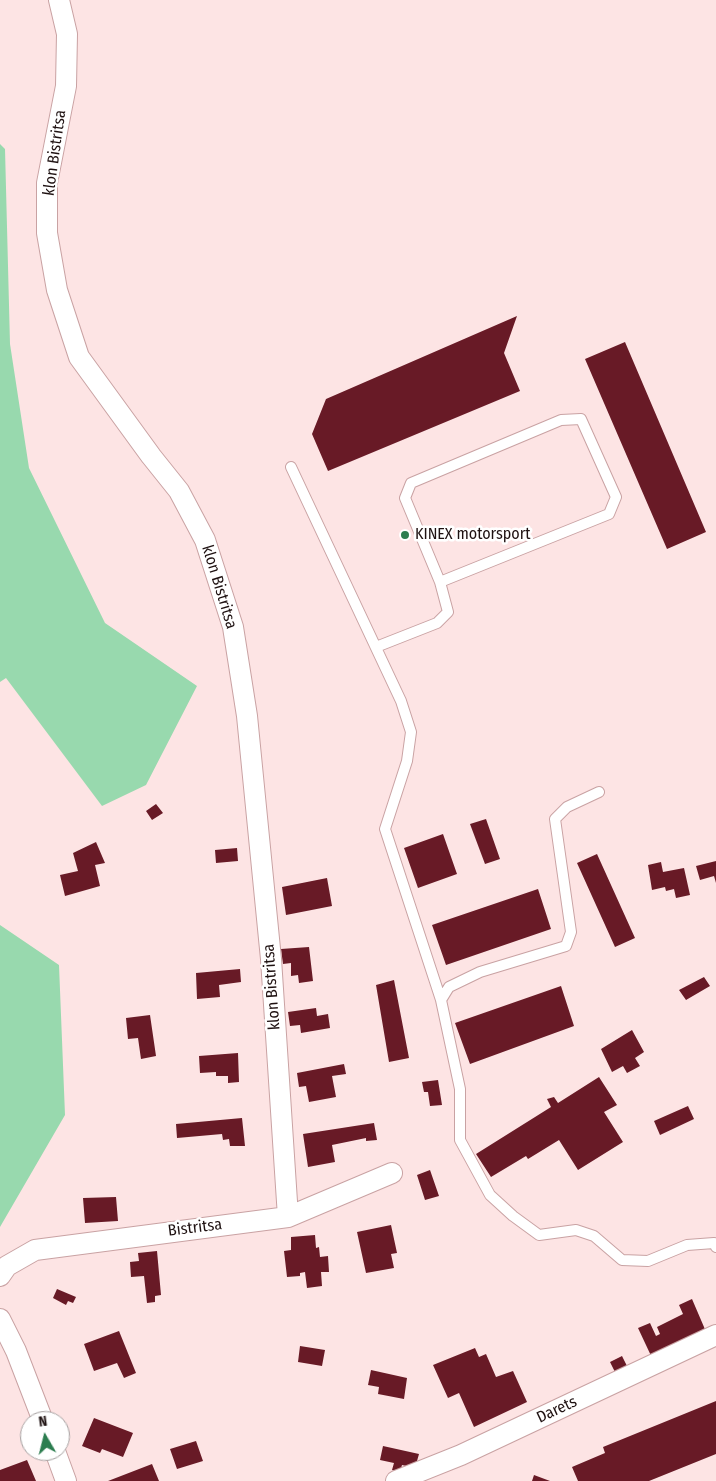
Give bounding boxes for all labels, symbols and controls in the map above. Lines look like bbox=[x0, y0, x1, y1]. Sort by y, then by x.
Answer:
street label: klon Bistritsa bbox=[39, 109, 71, 197]
place label: KINEX motorsport bbox=[415, 525, 531, 545]
marker: KINEX motorsport bbox=[399, 529, 411, 541]
street label: klon Bistritsa bbox=[197, 543, 241, 631]
street label: klon Bistritsa bbox=[259, 943, 285, 1031]
street label: Bistritsa bbox=[167, 1215, 223, 1241]
street label: Darets bbox=[534, 1392, 580, 1428]
north arrow bbox=[20, 1411, 70, 1461]
text: N bbox=[38, 1413, 48, 1431]

